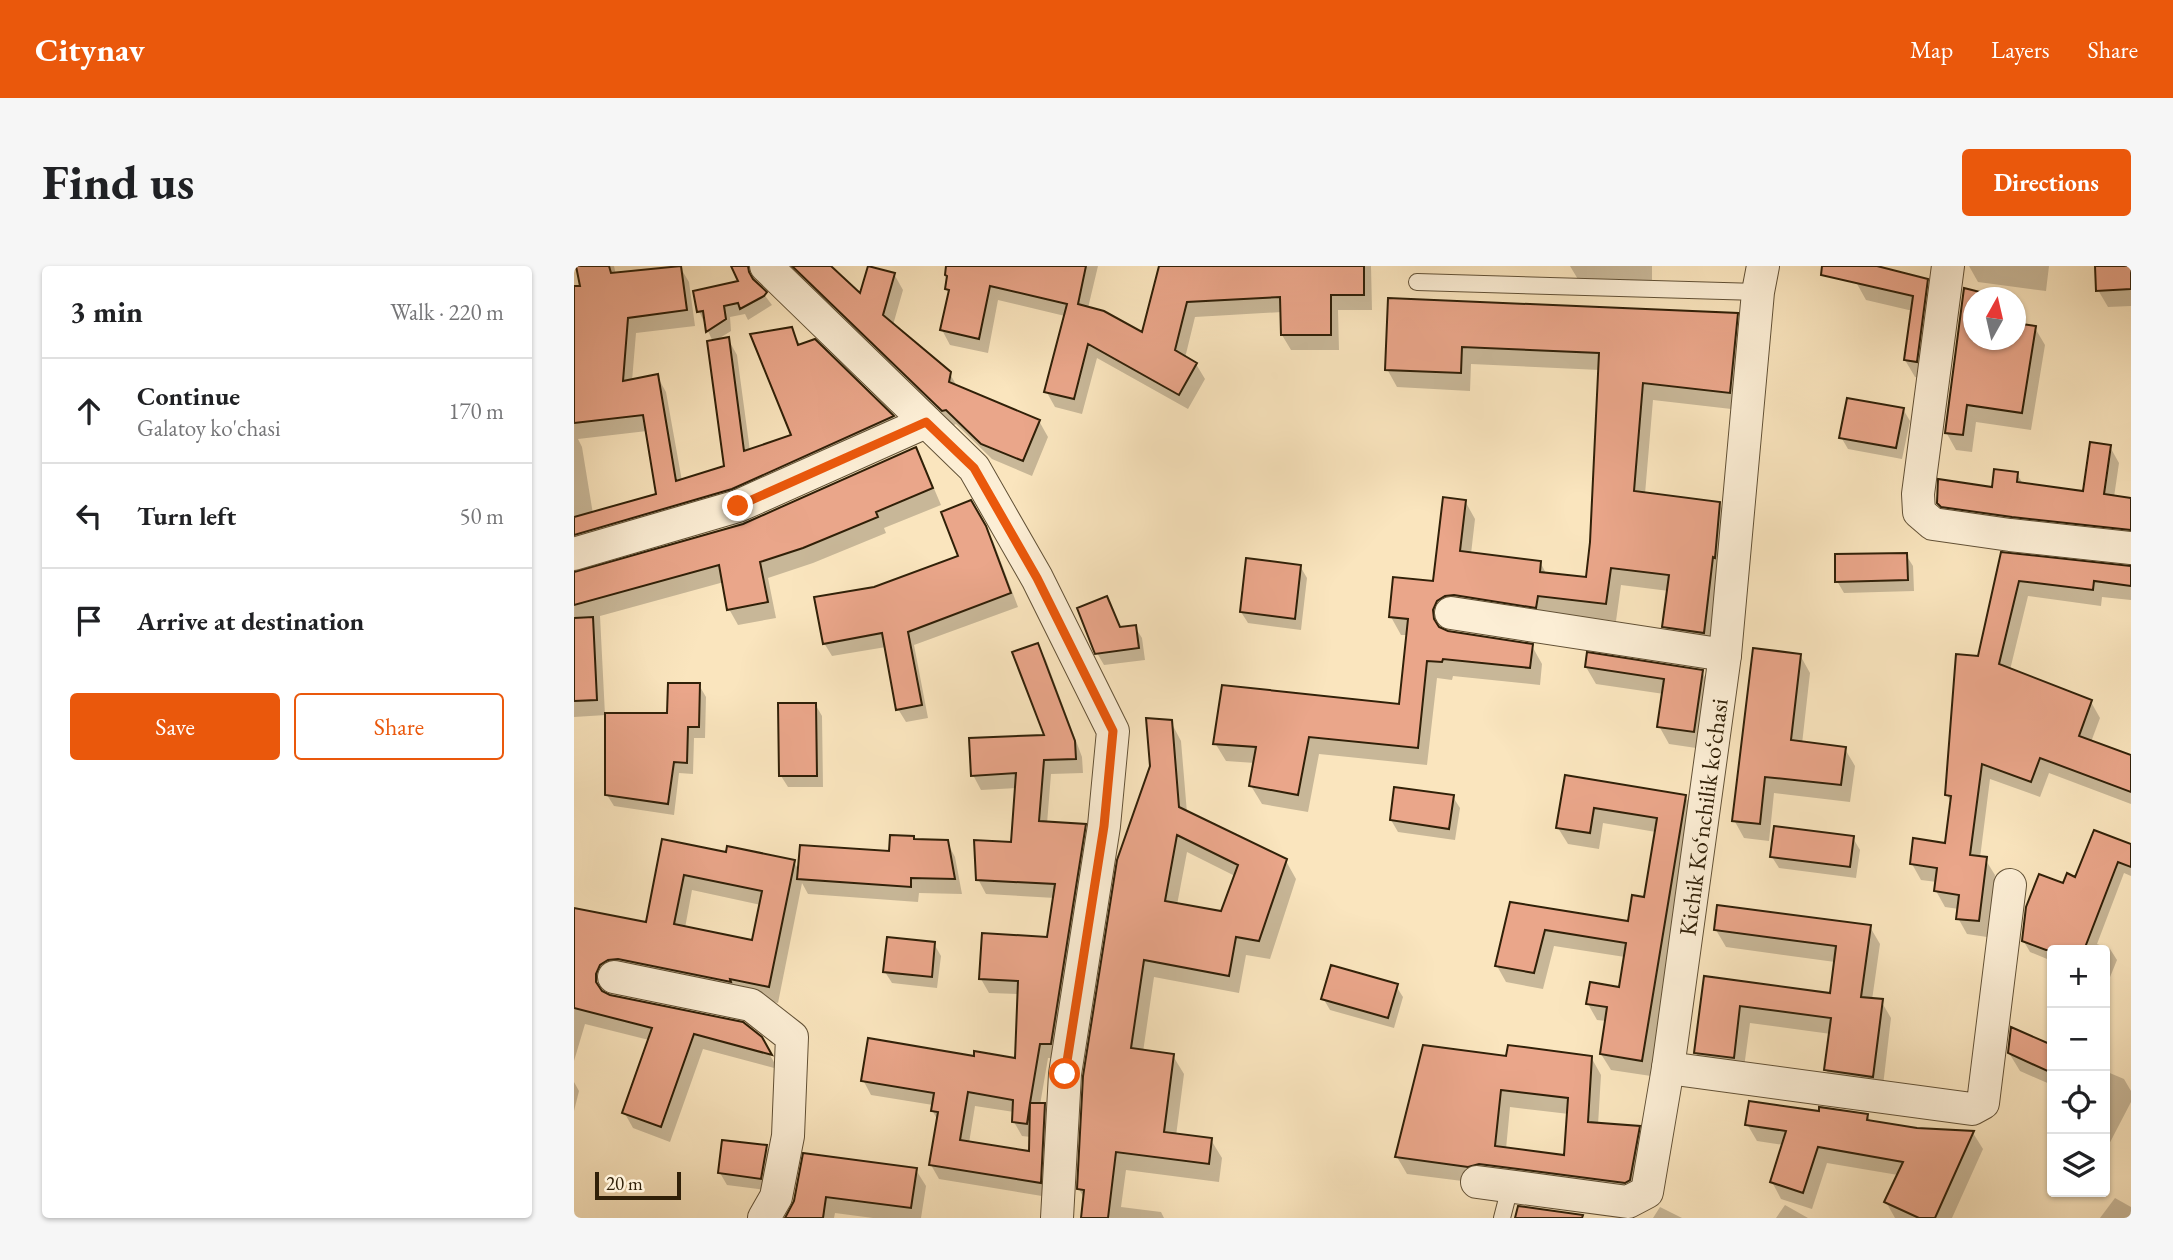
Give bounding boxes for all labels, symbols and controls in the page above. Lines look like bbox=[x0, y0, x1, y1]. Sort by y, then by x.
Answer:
text: Citynav bbox=[35, 28, 145, 71]
text: Map bbox=[1910, 34, 1953, 65]
text: Layers bbox=[1991, 34, 2050, 65]
text: Share bbox=[2088, 34, 2138, 65]
button: Directions bbox=[1962, 149, 2131, 216]
text: Find us bbox=[42, 150, 194, 214]
north arrow bbox=[1963, 287, 2026, 350]
text: 3 min bbox=[70, 292, 143, 331]
text: Walk · 220 m bbox=[390, 297, 504, 327]
text: Continue bbox=[137, 379, 240, 413]
icon: ahead bbox=[70, 392, 108, 430]
text: 170 m bbox=[448, 396, 504, 426]
text: Galatoy ko'chasi bbox=[137, 413, 281, 443]
route end bbox=[722, 490, 753, 521]
icon: left bbox=[70, 497, 108, 535]
text: Turn left bbox=[137, 499, 236, 533]
text: 50 m bbox=[459, 501, 504, 531]
icon: arrive bbox=[70, 602, 108, 640]
text: Arrive at destination bbox=[137, 604, 364, 638]
button: Save bbox=[70, 693, 280, 760]
button: Share bbox=[294, 693, 504, 760]
street label: Kichik Ko‘nchilik ko‘chasi bbox=[1671, 696, 1734, 938]
map controls bbox=[2047, 945, 2110, 1197]
button: + bbox=[2047, 945, 2110, 1008]
button: − bbox=[2047, 1008, 2110, 1071]
route start bbox=[1049, 1058, 1080, 1089]
button: locate bbox=[2047, 1071, 2110, 1134]
button: layers bbox=[2047, 1134, 2110, 1197]
scale bar bbox=[595, 1169, 681, 1201]
text: 20 m bbox=[606, 1171, 643, 1196]

